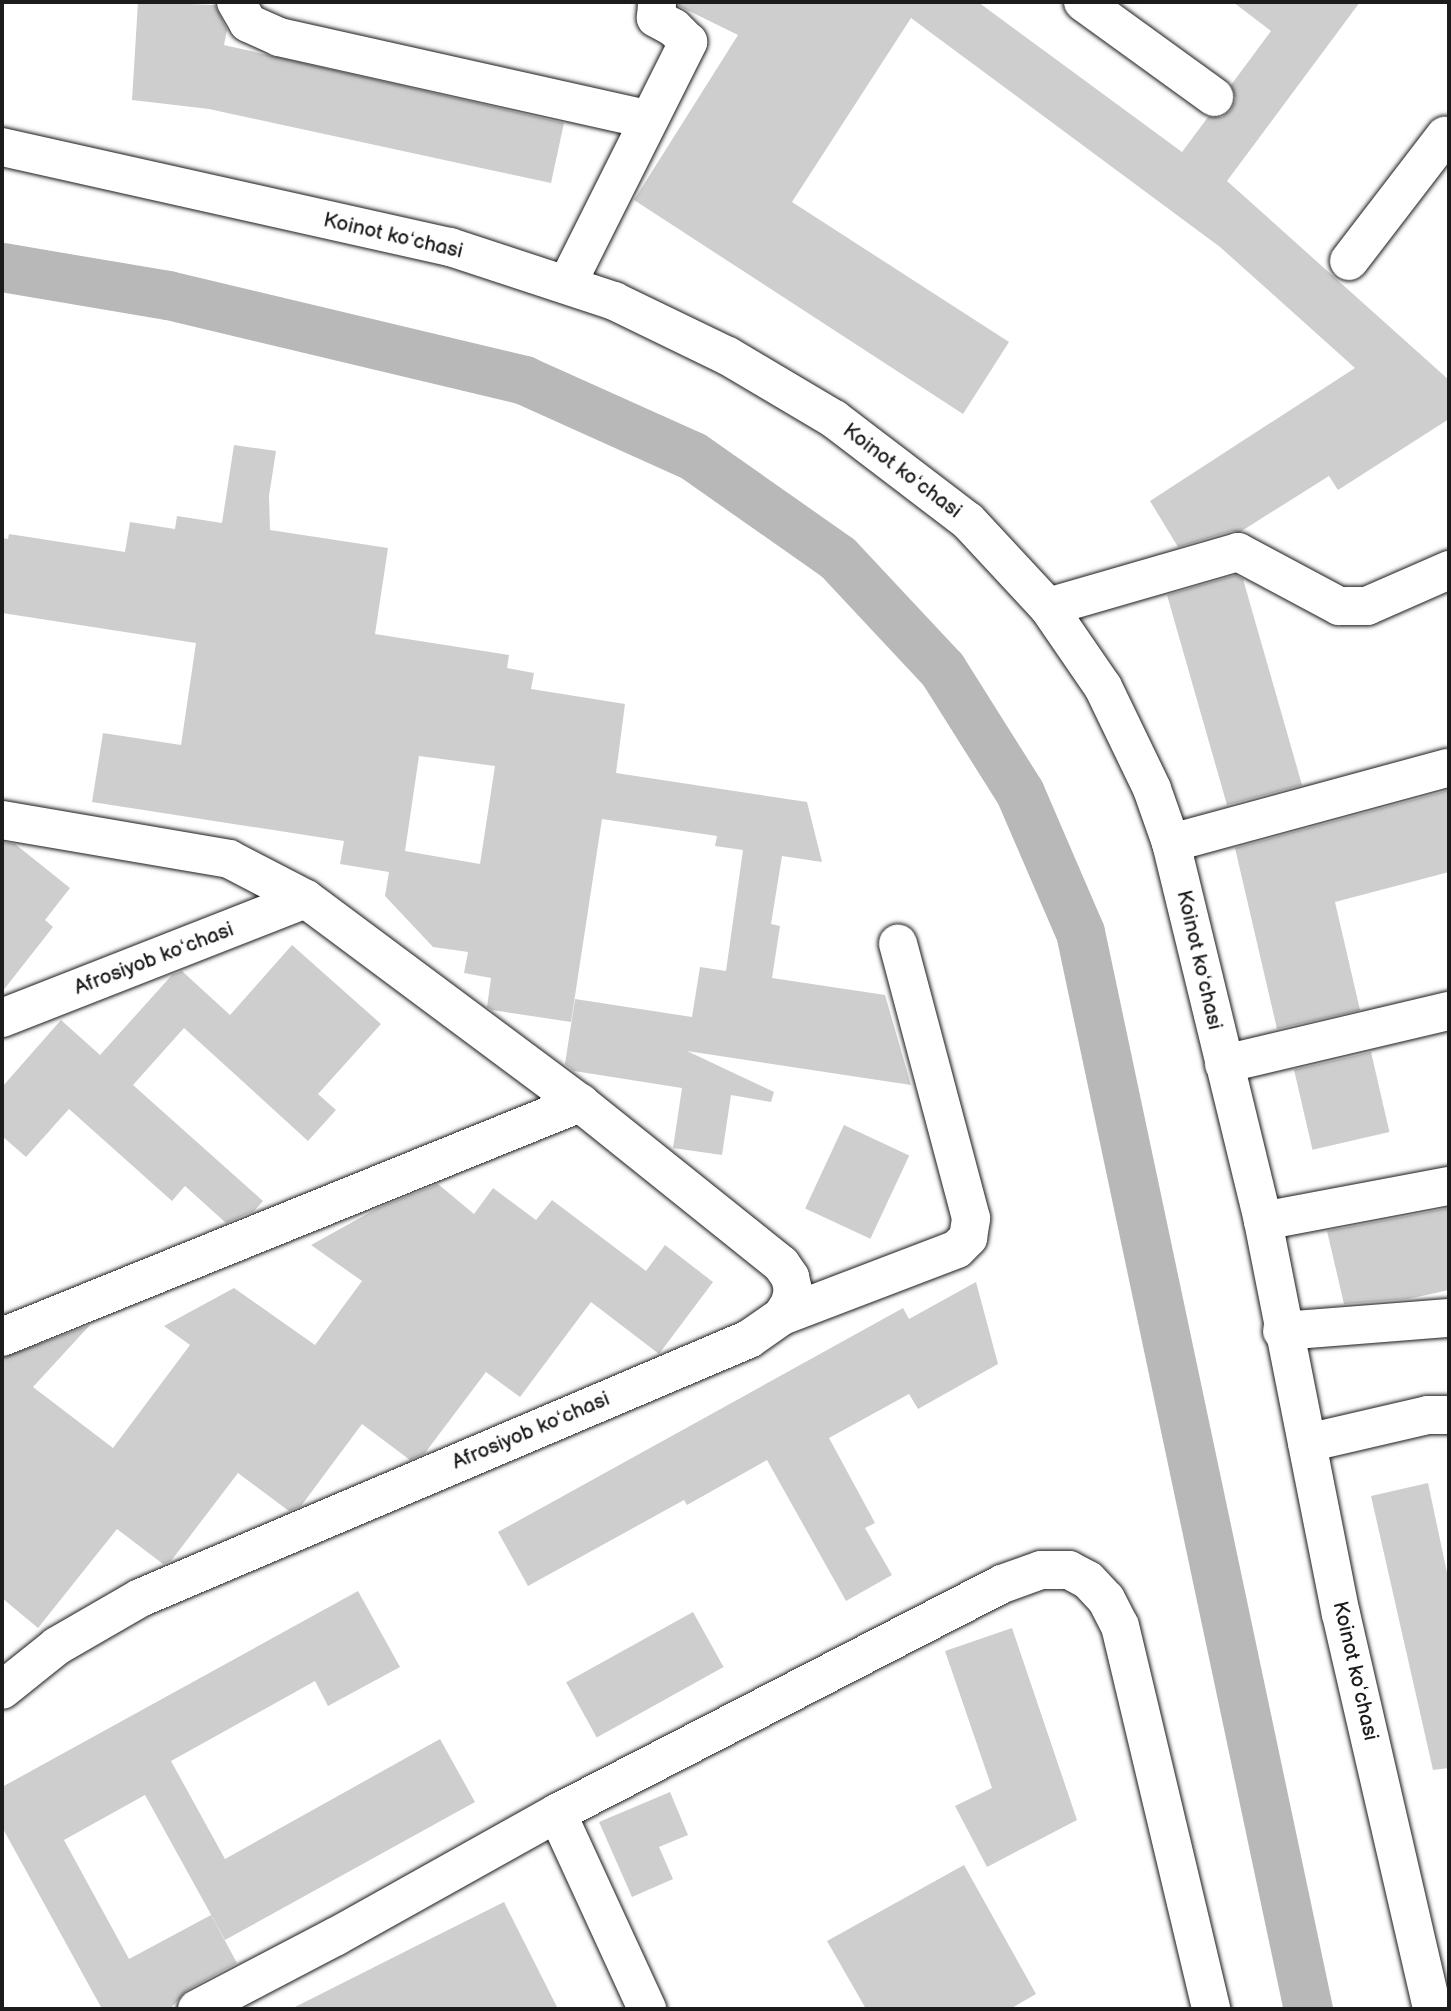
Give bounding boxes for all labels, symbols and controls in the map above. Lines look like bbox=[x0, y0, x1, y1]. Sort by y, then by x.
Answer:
street label: Koinot koʻchasi bbox=[321, 208, 465, 264]
street label: Koinot koʻchasi bbox=[838, 418, 966, 524]
street label: Koinot koʻchasi bbox=[1171, 888, 1227, 1032]
street label: Afrosiyob koʻchasi bbox=[71, 917, 237, 1001]
street label: Afrosiyob koʻchasi bbox=[448, 1386, 614, 1476]
street label: Koinot koʻchasi bbox=[1327, 1599, 1383, 1743]

